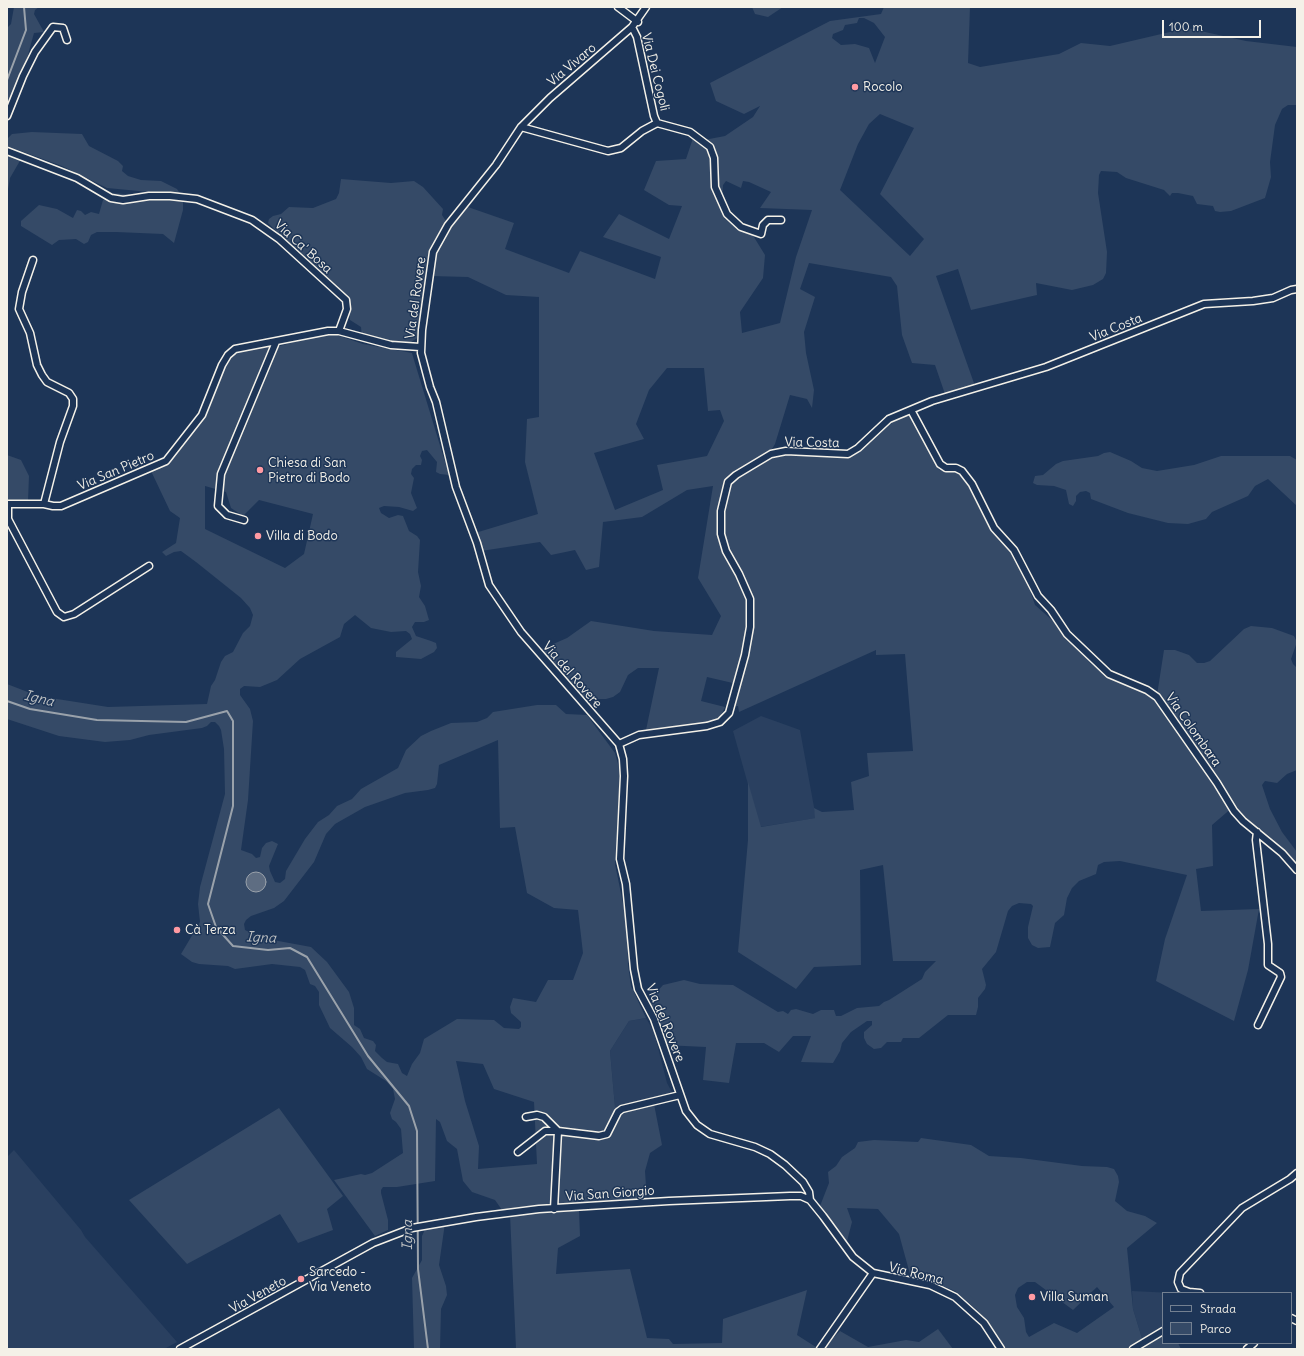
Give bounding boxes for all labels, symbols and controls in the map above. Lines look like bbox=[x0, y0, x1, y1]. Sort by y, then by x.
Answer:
scale bar bbox=[1164, 12, 1263, 38]
text: 100 m bbox=[1169, 19, 1203, 34]
street label: Via Dei Cogoli bbox=[638, 31, 672, 113]
street label: Via Vivaro bbox=[544, 40, 600, 90]
place label: Rocolo bbox=[863, 79, 902, 95]
marker: Rocolo bbox=[850, 82, 860, 92]
street label: Via Ca' Bosa bbox=[271, 217, 335, 277]
street label: Via del Rovere bbox=[403, 256, 429, 340]
street label: Via Costa bbox=[1088, 310, 1144, 346]
street label: Via Costa bbox=[784, 435, 840, 451]
street label: Via San Pietro bbox=[75, 448, 157, 494]
place label: Chiesa di San Pietro di Bodo bbox=[268, 455, 350, 486]
marker: Chiesa di San Pietro di Bodo bbox=[255, 465, 265, 475]
place label: Villa di Bodo bbox=[266, 528, 338, 544]
marker: Villa di Bodo bbox=[253, 531, 263, 541]
street label: Via del Rovere bbox=[539, 639, 605, 711]
water label: Igna bbox=[23, 687, 55, 711]
street label: Via Colombara bbox=[1162, 690, 1224, 770]
place label: Cà Terza bbox=[185, 922, 236, 938]
marker: Cà Terza bbox=[172, 925, 182, 935]
water label: Igna bbox=[246, 929, 276, 947]
street label: Via del Rovere bbox=[642, 982, 688, 1064]
street label: Via San Giorgio bbox=[565, 1183, 655, 1205]
water label: Igna bbox=[400, 1220, 416, 1250]
street label: Via Roma bbox=[887, 1260, 945, 1288]
place label: Sarcedo - Via Veneto bbox=[309, 1264, 371, 1295]
street label: Via Veneto bbox=[227, 1273, 289, 1317]
marker: Sarcedo - Via Veneto bbox=[296, 1274, 306, 1284]
place label: Villa Suman bbox=[1040, 1289, 1109, 1305]
marker: Villa Suman bbox=[1027, 1292, 1037, 1302]
legend bbox=[1162, 1292, 1292, 1344]
text: Strada bbox=[1200, 1301, 1236, 1316]
text: Parco bbox=[1200, 1321, 1231, 1336]

